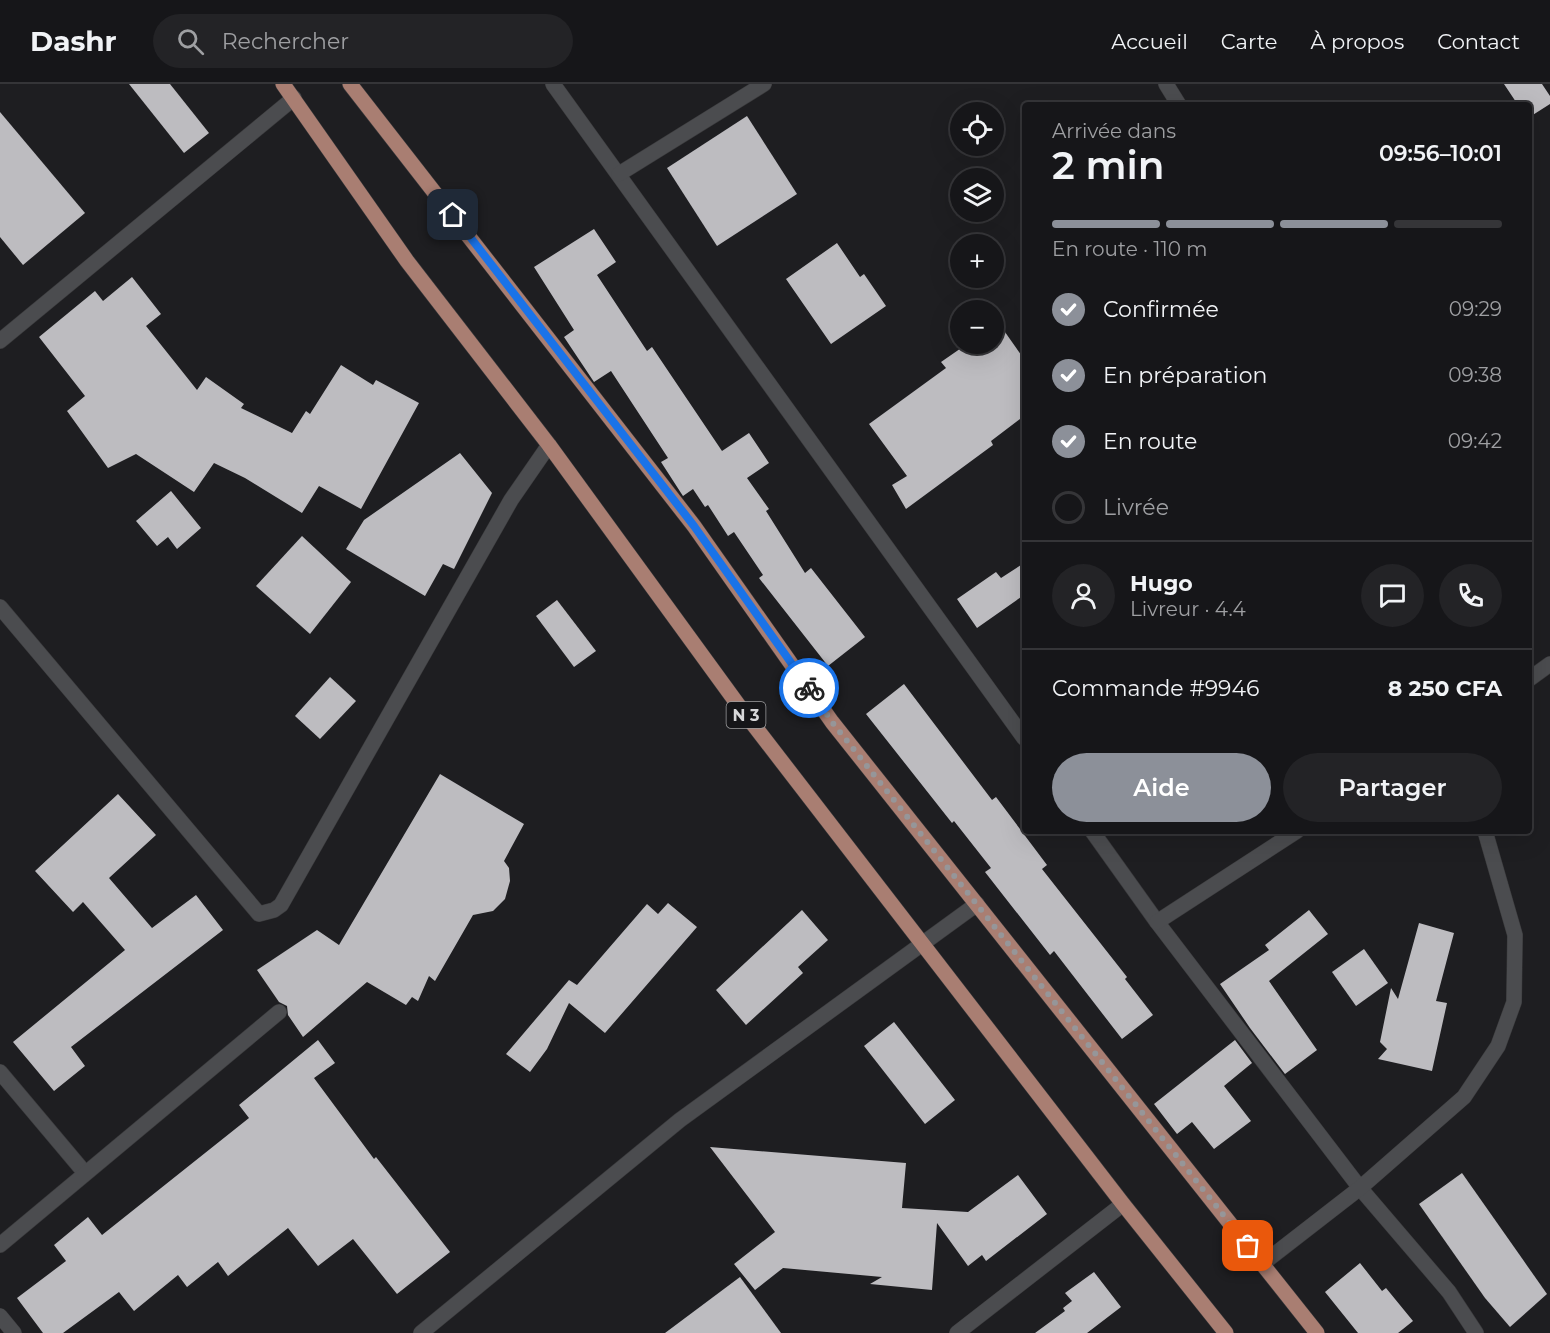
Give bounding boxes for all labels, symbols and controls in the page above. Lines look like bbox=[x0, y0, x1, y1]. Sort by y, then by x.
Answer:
search box bbox=[153, 14, 573, 68]
text: Dashr bbox=[30, 24, 117, 58]
icon: search bbox=[174, 25, 207, 58]
text: Rechercher bbox=[222, 28, 349, 55]
text: Accueil bbox=[1111, 29, 1188, 54]
text: Carte bbox=[1221, 29, 1277, 54]
text: À propos bbox=[1310, 29, 1404, 54]
text: Contact bbox=[1437, 29, 1520, 54]
map controls bbox=[950, 102, 1004, 354]
button: locate bbox=[950, 102, 1004, 156]
text: Arrivée dans bbox=[1052, 119, 1176, 143]
text: 09:56–10:01 bbox=[1379, 140, 1502, 167]
text: 2 min bbox=[1052, 141, 1165, 189]
button: layers bbox=[950, 168, 1004, 222]
pin bbox=[427, 189, 478, 240]
icon: home bbox=[436, 198, 469, 231]
button: + bbox=[950, 234, 1004, 288]
text: En route · 110 m bbox=[1052, 237, 1207, 261]
icon: check bbox=[1052, 293, 1085, 326]
text: Confirmée bbox=[1103, 296, 1219, 323]
text: 09:29 bbox=[1449, 297, 1502, 321]
button: − bbox=[950, 300, 1004, 354]
icon: check bbox=[1052, 359, 1085, 392]
text: En préparation bbox=[1103, 362, 1267, 389]
text: 09:38 bbox=[1448, 363, 1502, 387]
icon: check bbox=[1052, 425, 1085, 458]
text: En route bbox=[1103, 428, 1197, 455]
text: 09:42 bbox=[1448, 429, 1502, 453]
text: Livrée bbox=[1103, 494, 1169, 521]
button: person bbox=[1052, 564, 1115, 627]
button: chat bbox=[1361, 564, 1424, 627]
button: phone bbox=[1439, 564, 1502, 627]
text: Hugo bbox=[1130, 570, 1193, 597]
text: Livreur · 4.4 bbox=[1130, 597, 1246, 621]
courier bbox=[779, 658, 839, 718]
icon: bike bbox=[793, 672, 826, 705]
text: Commande #9946 bbox=[1052, 675, 1259, 702]
text: 8 250 CFA bbox=[1388, 675, 1502, 702]
road number: N 3 bbox=[726, 702, 766, 728]
button: Aide bbox=[1052, 753, 1271, 822]
button: Partager bbox=[1283, 753, 1502, 822]
pin bbox=[1222, 1220, 1273, 1271]
icon: bag bbox=[1231, 1229, 1264, 1262]

